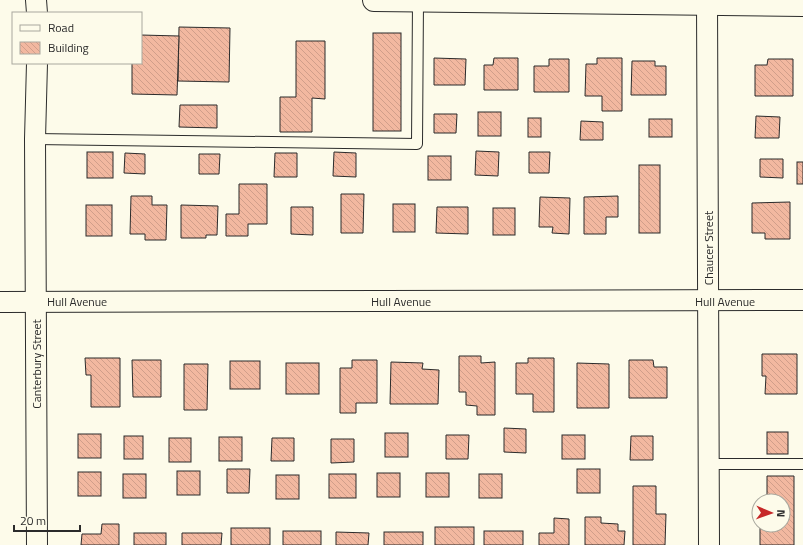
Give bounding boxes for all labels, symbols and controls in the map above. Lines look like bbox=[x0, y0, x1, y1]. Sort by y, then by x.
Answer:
legend bbox=[12, 12, 142, 64]
text: Road bbox=[48, 18, 74, 37]
text: Building bbox=[48, 38, 89, 57]
street label: Chaucer Street bbox=[699, 210, 718, 285]
street label: Hull Avenue bbox=[47, 292, 107, 311]
street label: Hull Avenue bbox=[371, 292, 431, 311]
street label: Hull Avenue bbox=[695, 292, 755, 311]
street label: Canterbury Street bbox=[27, 318, 46, 409]
north arrow bbox=[751, 493, 791, 533]
scale bar bbox=[14, 507, 80, 533]
text: N bbox=[773, 509, 789, 517]
text: 20 m bbox=[20, 511, 46, 530]

